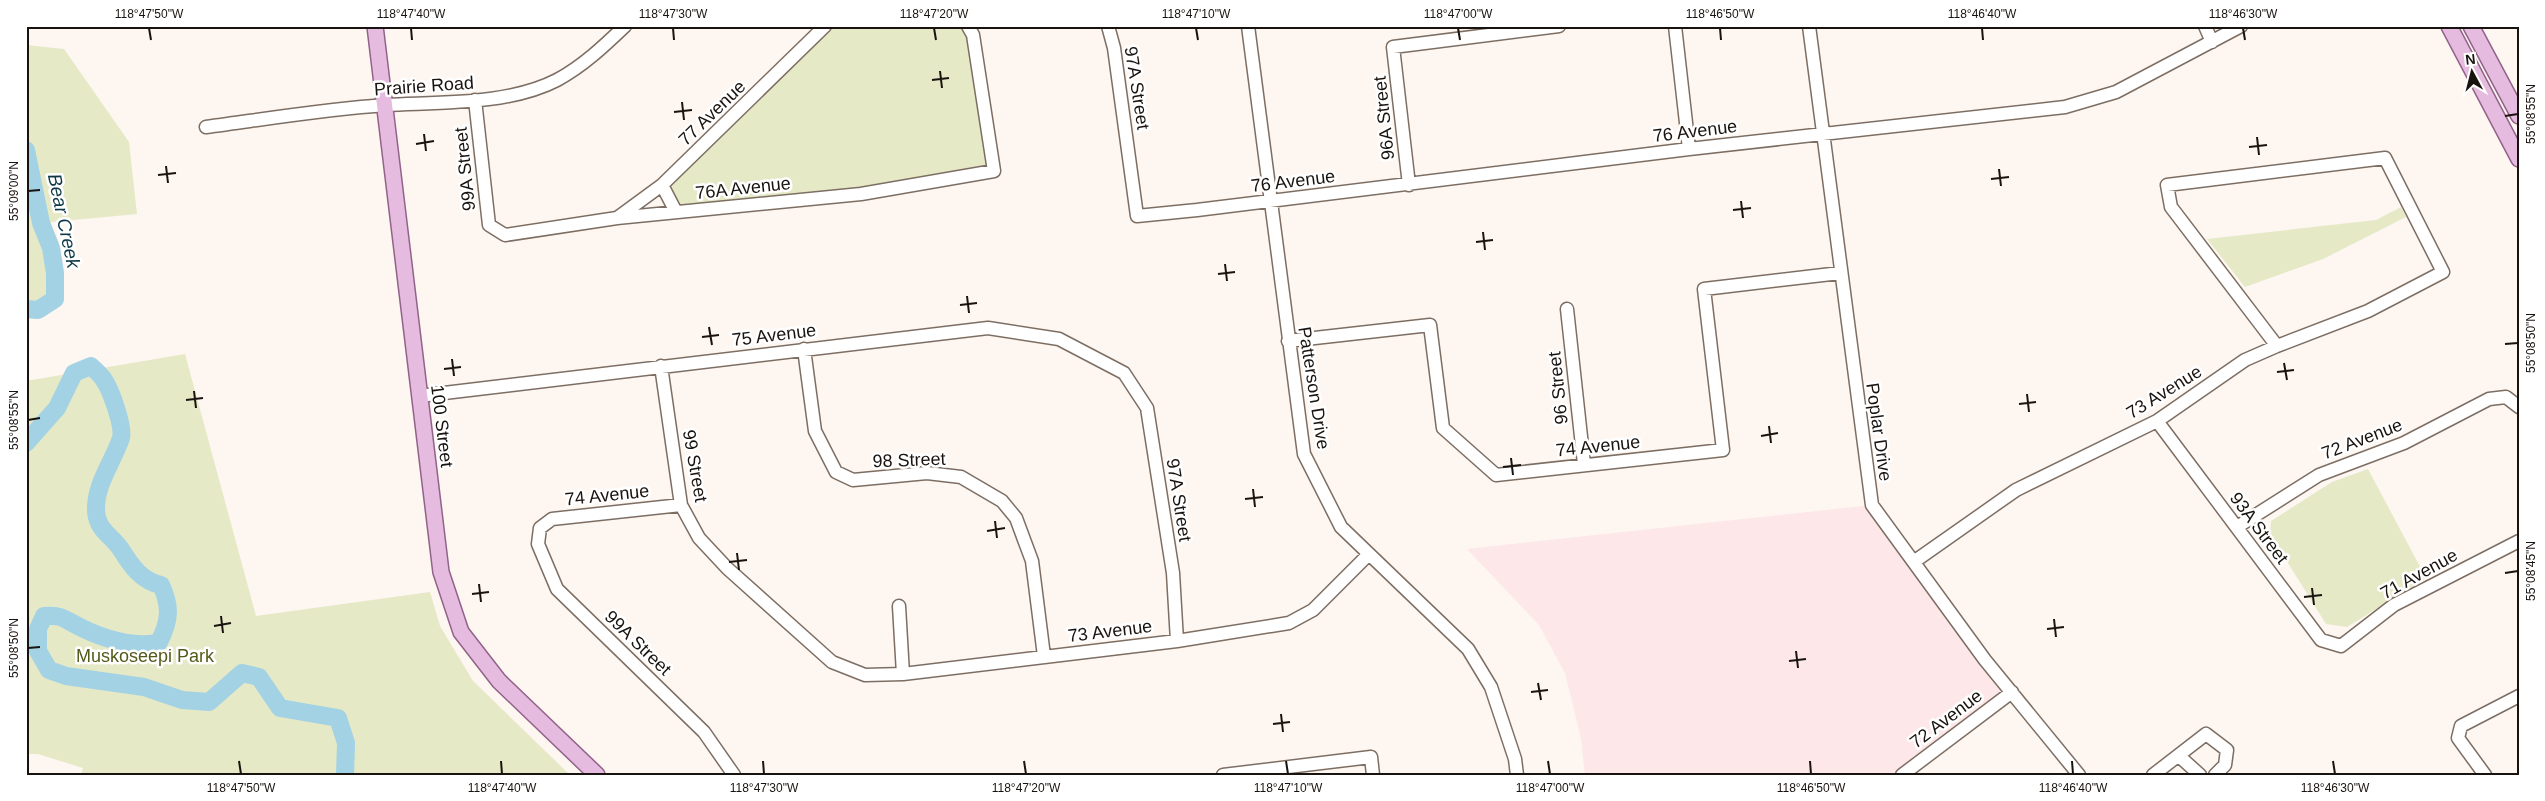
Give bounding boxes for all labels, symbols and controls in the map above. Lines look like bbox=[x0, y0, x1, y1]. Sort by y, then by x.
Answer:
text: 118°47'50"W bbox=[115, 7, 184, 21]
text: 118°47'40"W bbox=[377, 7, 446, 21]
text: 118°47'30"W bbox=[639, 7, 708, 21]
text: 118°47'20"W bbox=[900, 7, 969, 21]
text: 118°47'10"W bbox=[1162, 7, 1231, 21]
text: 118°47'00"W bbox=[1424, 7, 1493, 21]
text: 118°46'50"W bbox=[1686, 7, 1755, 21]
text: 118°46'40"W bbox=[1948, 7, 2017, 21]
text: 118°46'30"W bbox=[2209, 7, 2278, 21]
street label: 97A Street bbox=[1121, 45, 1153, 131]
north arrow bbox=[2448, 48, 2498, 98]
text: N bbox=[2464, 51, 2476, 68]
street label: Prairie Road bbox=[373, 73, 475, 99]
street label: 96A Street bbox=[1370, 75, 1398, 161]
street label: 77 Avenue bbox=[675, 76, 749, 150]
text: 55°08'55"N bbox=[2524, 84, 2538, 144]
street label: 76 Avenue bbox=[1652, 116, 1738, 146]
street label: 99A Street bbox=[451, 126, 479, 212]
text: 55°09'00"N bbox=[7, 161, 21, 221]
street label: 76 Avenue bbox=[1250, 166, 1336, 196]
water label: Bear Creek bbox=[44, 172, 85, 272]
street label: 76A Avenue bbox=[694, 173, 792, 203]
text: 55°08'50"N bbox=[2524, 313, 2538, 373]
street label: 75 Avenue bbox=[731, 320, 817, 350]
street label: Patterson Drive bbox=[1294, 325, 1334, 451]
street label: 96 Street bbox=[1544, 351, 1572, 425]
street label: 73 Avenue bbox=[2123, 361, 2205, 423]
street label: Poplar Drive bbox=[1862, 382, 1896, 482]
street label: 100 Street bbox=[427, 384, 457, 468]
text: 55°08'55"N bbox=[7, 390, 21, 450]
street label: 72 Avenue bbox=[2319, 414, 2405, 464]
street label: 99 Street bbox=[679, 428, 711, 504]
street label: 74 Avenue bbox=[1555, 432, 1641, 460]
street label: 98 Street bbox=[872, 449, 946, 471]
street label: 97A Street bbox=[1163, 457, 1195, 543]
street label: 74 Avenue bbox=[564, 481, 650, 509]
street label: 93A Street bbox=[2226, 488, 2292, 568]
text: 55°08'45"N bbox=[2524, 541, 2538, 601]
street label: 71 Avenue bbox=[2377, 545, 2461, 603]
street label: 99A Street bbox=[601, 607, 675, 679]
street label: 73 Avenue bbox=[1067, 616, 1153, 646]
text: 55°08'50"N bbox=[7, 618, 21, 678]
park label: Muskoseepi Park bbox=[76, 646, 215, 666]
street label: 72 Avenue bbox=[1906, 686, 1986, 752]
text: 118°47'50"W bbox=[207, 781, 276, 795]
text: 118°47'40"W bbox=[468, 781, 537, 795]
text: 118°47'30"W bbox=[730, 781, 799, 795]
text: 118°47'20"W bbox=[992, 781, 1061, 795]
text: 118°47'10"W bbox=[1254, 781, 1323, 795]
text: 118°47'00"W bbox=[1516, 781, 1585, 795]
text: 118°46'50"W bbox=[1777, 781, 1846, 795]
text: 118°46'40"W bbox=[2039, 781, 2108, 795]
text: 118°46'30"W bbox=[2301, 781, 2370, 795]

